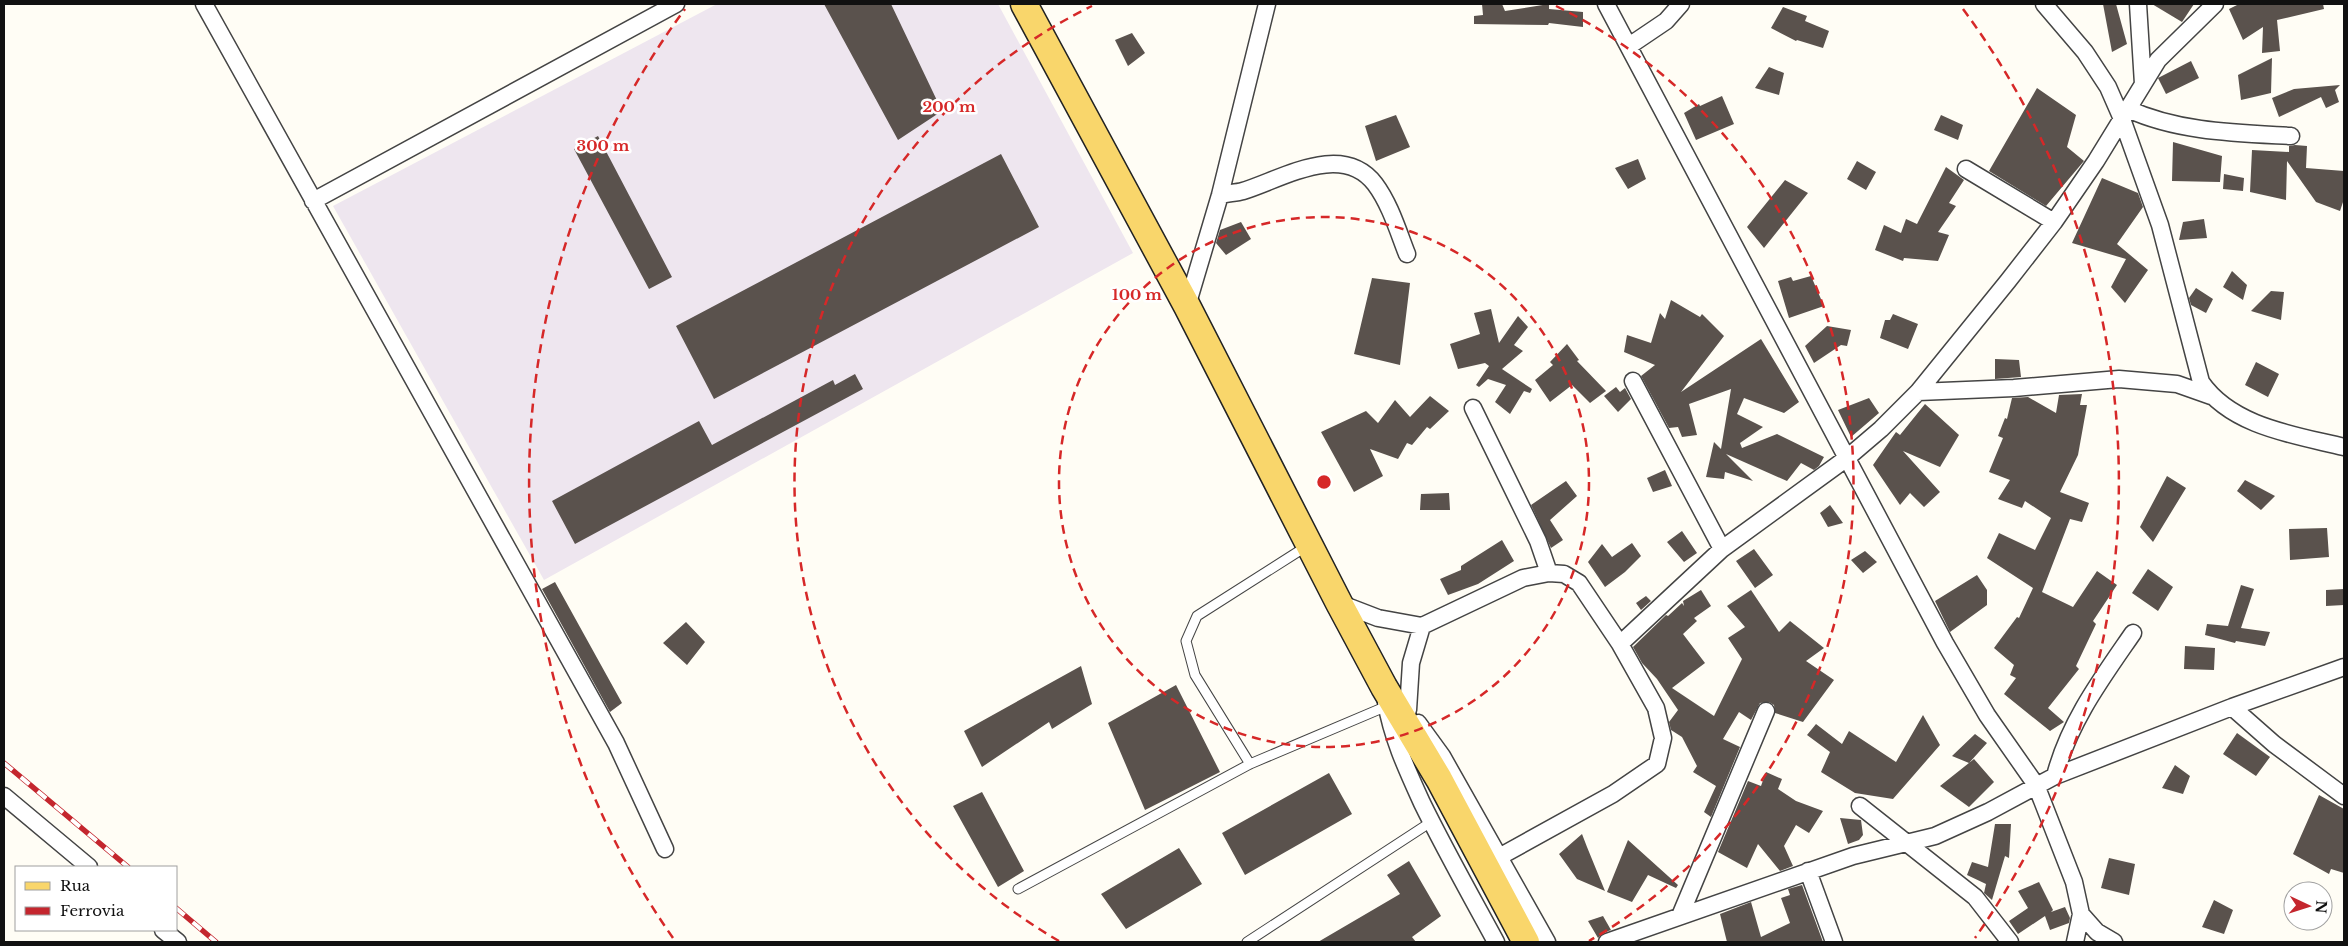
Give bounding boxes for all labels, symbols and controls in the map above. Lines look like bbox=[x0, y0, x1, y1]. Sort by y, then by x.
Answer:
text: 200 m bbox=[923, 97, 976, 116]
text: 300 m bbox=[577, 136, 630, 155]
text: 100 m bbox=[1112, 285, 1162, 304]
centre of rings bbox=[1315, 473, 1333, 491]
legend bbox=[15, 866, 178, 931]
text: Rua bbox=[60, 876, 91, 895]
north arrow bbox=[2283, 881, 2333, 931]
text: N bbox=[2312, 900, 2330, 914]
text: Ferrovia bbox=[60, 901, 125, 920]

